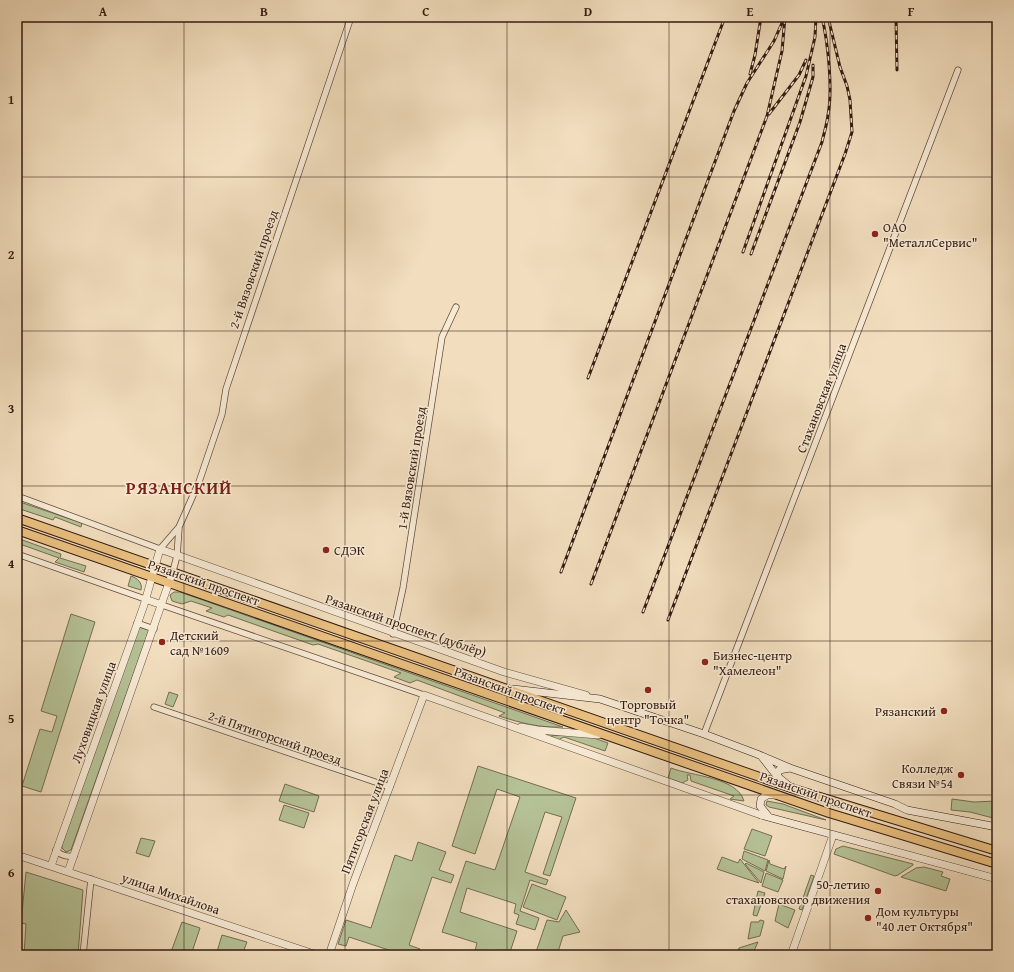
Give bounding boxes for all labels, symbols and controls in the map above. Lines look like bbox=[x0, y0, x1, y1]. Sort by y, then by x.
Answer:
text: A bbox=[99, 2, 108, 21]
text: B bbox=[260, 2, 268, 21]
text: C bbox=[422, 2, 430, 21]
text: D bbox=[584, 2, 592, 21]
text: E bbox=[747, 2, 754, 21]
text: F bbox=[908, 2, 915, 21]
text: 1 bbox=[8, 90, 14, 109]
street label: 2-й Вязовский проезд bbox=[224, 207, 283, 331]
place label: ОАО "МеталлСервис" bbox=[883, 218, 978, 252]
marker: ОАО "МеталлСервис" bbox=[870, 229, 880, 239]
text: 2 bbox=[8, 245, 15, 264]
street label: Стахановская улица bbox=[792, 340, 851, 456]
text: 3 bbox=[8, 399, 14, 418]
street label: 1-й Вязовский проезд bbox=[392, 405, 431, 531]
district label: РЯЗАНСКИЙ bbox=[126, 475, 232, 500]
place label: СДЭК bbox=[334, 541, 365, 560]
marker: СДЭК bbox=[321, 545, 331, 555]
text: 4 bbox=[8, 554, 15, 573]
street label: Рязанский проспект bbox=[145, 554, 263, 611]
street label: Рязанский проспект (дублёр) bbox=[323, 589, 489, 662]
place label: Детский сад №1609 bbox=[169, 626, 229, 660]
marker: Детский сад №1609 bbox=[157, 637, 167, 647]
place label: Бизнес-центр "Хамелеон" bbox=[713, 646, 792, 680]
marker: Бизнес-центр "Хамелеон" bbox=[700, 657, 710, 667]
street label: Луховицкая улица bbox=[66, 658, 121, 766]
street label: Рязанский проспект bbox=[452, 662, 569, 720]
marker: Торговый центр "Точка" bbox=[643, 685, 653, 695]
place label: Торговый центр "Точка" bbox=[607, 695, 689, 729]
place label: Рязанский bbox=[875, 702, 936, 721]
street label: 2-й Пятигорский проезд bbox=[205, 706, 344, 769]
marker: Рязанский bbox=[939, 706, 949, 716]
text: 5 bbox=[8, 709, 15, 728]
place label: Колледж Связи №54 bbox=[892, 759, 953, 793]
street label: Пятигорская улица bbox=[336, 765, 394, 877]
street label: Рязанский проспект bbox=[757, 766, 875, 823]
marker: Колледж Связи №54 bbox=[956, 770, 966, 780]
text: 6 bbox=[8, 863, 15, 882]
street label: улица Михайлова bbox=[118, 867, 223, 919]
place label: 50-летию стахановского движения bbox=[726, 875, 870, 909]
marker: 50-летию стахановского движения bbox=[873, 886, 883, 896]
place label: Дом культуры "40 лет Октября" bbox=[875, 902, 973, 936]
marker: Дом культуры "40 лет Октября" bbox=[863, 913, 873, 923]

